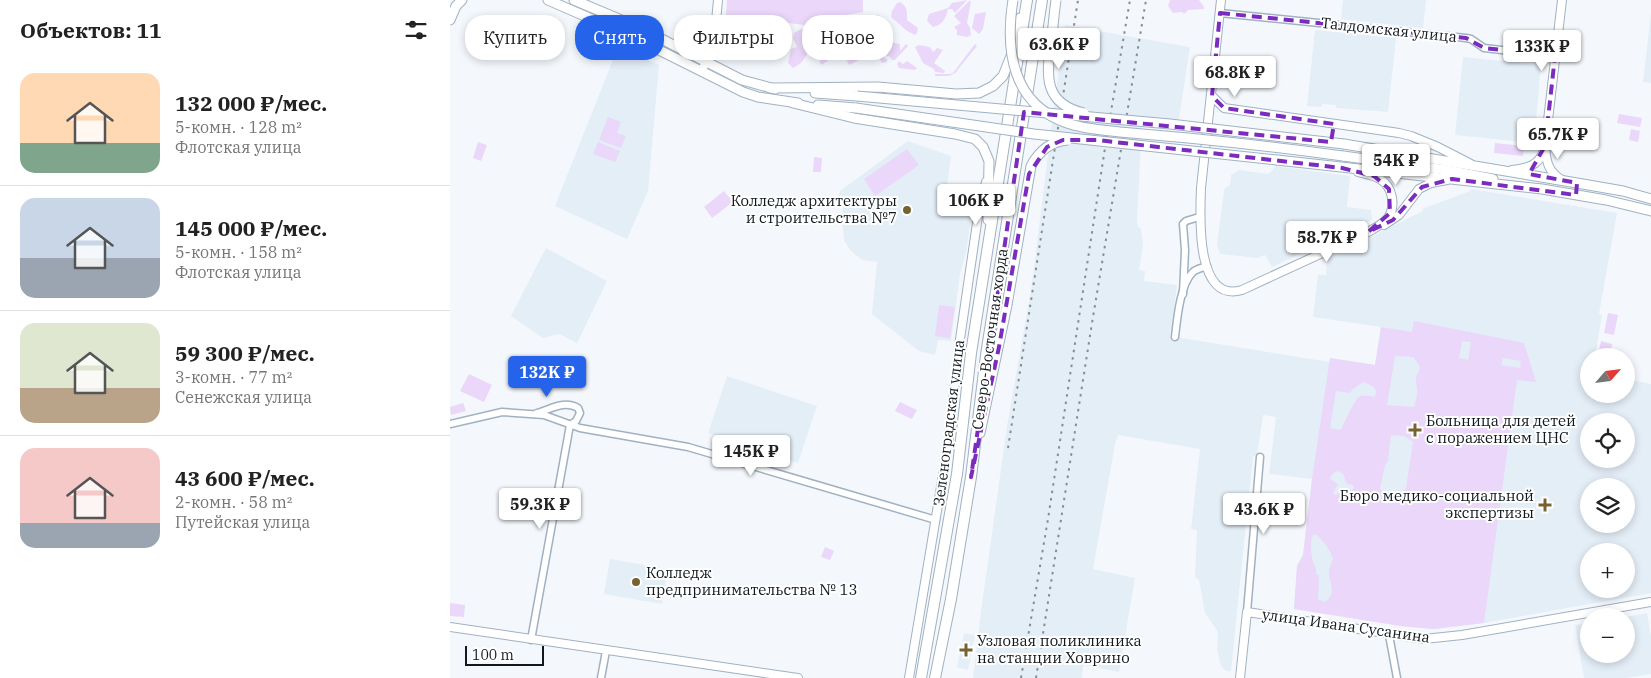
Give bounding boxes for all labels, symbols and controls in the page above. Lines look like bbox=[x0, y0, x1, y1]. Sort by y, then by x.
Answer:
street label: Талдомская улица bbox=[1320, 13, 1458, 46]
chip: Купить bbox=[465, 15, 565, 60]
chip: Снять bbox=[575, 15, 664, 60]
chip: Фильтры bbox=[674, 15, 792, 60]
chip: Новое bbox=[802, 15, 893, 60]
text: Объектов: 11 bbox=[20, 16, 162, 44]
icon: filters bbox=[402, 16, 430, 44]
pin: 63.6K ₽ bbox=[1013, 28, 1105, 70]
pin: 133K ₽ bbox=[1501, 30, 1583, 72]
text: 63.6K ₽ bbox=[1029, 34, 1089, 54]
text: 133K ₽ bbox=[1514, 36, 1570, 56]
pin: 68.8K ₽ bbox=[1189, 56, 1281, 98]
text: 68.8K ₽ bbox=[1205, 62, 1265, 82]
text: 132 000 ₽/мес. bbox=[175, 89, 327, 117]
icon: home bbox=[60, 93, 120, 153]
text: 5-комн. · 128 m² bbox=[175, 117, 302, 137]
pin: 65.7K ₽ bbox=[1512, 118, 1604, 160]
text: 65.7K ₽ bbox=[1528, 124, 1588, 144]
text: Флотская улица bbox=[175, 137, 301, 157]
pin: 54K ₽ bbox=[1361, 144, 1431, 186]
text: 54K ₽ bbox=[1373, 150, 1419, 170]
pin: 106K ₽ bbox=[935, 184, 1017, 226]
text: 106K ₽ bbox=[948, 190, 1004, 210]
place label: Колледж архитектуры и строительства №7 bbox=[731, 191, 897, 227]
marker: Колледж архитектуры и строительства №7 bbox=[901, 204, 913, 216]
text: 145 000 ₽/мес. bbox=[175, 214, 327, 242]
icon: home bbox=[60, 218, 120, 278]
pin: 58.7K ₽ bbox=[1281, 220, 1373, 263]
text: 58.7K ₽ bbox=[1297, 227, 1357, 247]
text: 5-комн. · 158 m² bbox=[175, 242, 302, 262]
street label: Северо-Восточная хорда bbox=[967, 247, 1012, 431]
text: Флотская улица bbox=[175, 262, 301, 282]
text: 59 300 ₽/мес. bbox=[175, 339, 315, 367]
street label: Зеленоградская улица bbox=[929, 339, 968, 507]
icon: home bbox=[60, 343, 120, 403]
north arrow bbox=[1580, 348, 1635, 402]
map controls bbox=[1580, 348, 1635, 663]
pin: 132K ₽ bbox=[506, 356, 588, 398]
text: 132K ₽ bbox=[519, 362, 575, 382]
text: 3-комн. · 77 m² bbox=[175, 367, 292, 387]
text: Сенежская улица bbox=[175, 387, 312, 407]
place label: Больница для детей с поражением ЦНС bbox=[1426, 411, 1576, 447]
button: locate bbox=[1580, 413, 1635, 468]
marker: Больница для детей с поражением ЦНС bbox=[1408, 423, 1422, 437]
pin: 145K ₽ bbox=[710, 434, 792, 477]
text: 145K ₽ bbox=[723, 441, 779, 461]
text: 43 600 ₽/мес. bbox=[175, 464, 315, 492]
icon: home bbox=[60, 468, 120, 528]
button: layers bbox=[1580, 478, 1635, 533]
place label: Бюро медико-социальной экспертизы bbox=[1340, 486, 1534, 522]
pin: 59.3K ₽ bbox=[494, 488, 586, 530]
text: 2-комн. · 58 m² bbox=[175, 492, 292, 512]
pin: 43.6K ₽ bbox=[1218, 492, 1310, 535]
text: 59.3K ₽ bbox=[510, 494, 570, 514]
marker: Бюро медико-социальной экспертизы bbox=[1538, 498, 1552, 512]
text: 43.6K ₽ bbox=[1234, 499, 1294, 519]
text: Путейская улица bbox=[175, 512, 310, 532]
button: + bbox=[1580, 543, 1635, 598]
place label: Колледж предпринимательства № 13 bbox=[646, 563, 858, 599]
marker: Колледж предпринимательства № 13 bbox=[630, 576, 642, 588]
street label: улица Ивана Сусанина bbox=[1261, 604, 1431, 647]
button: − bbox=[1580, 608, 1635, 663]
place label: Узловая поликлиника на станции Ховрино bbox=[977, 631, 1142, 667]
scale bar bbox=[465, 643, 544, 666]
marker: Узловая поликлиника на станции Ховрино bbox=[959, 643, 973, 657]
text: 100 m bbox=[472, 646, 514, 664]

